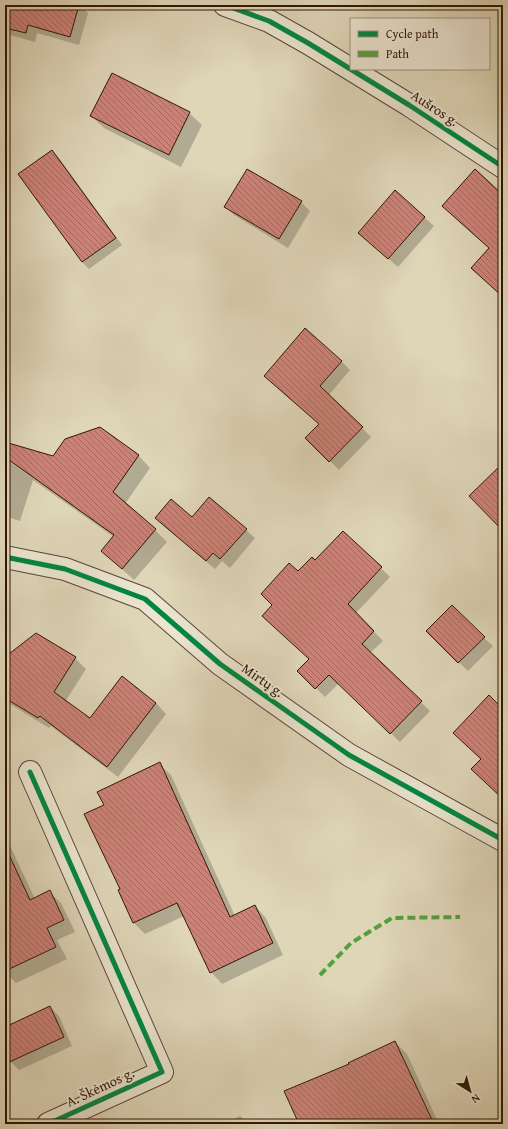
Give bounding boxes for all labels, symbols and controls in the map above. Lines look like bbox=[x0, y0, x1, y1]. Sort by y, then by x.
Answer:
legend bbox=[350, 18, 490, 70]
text: Cycle path bbox=[386, 25, 439, 42]
text: Path bbox=[386, 45, 409, 62]
street label: Aušros g. bbox=[407, 85, 463, 131]
street label: Mirtų g. bbox=[238, 658, 288, 702]
street label: A. Škėmos g. bbox=[63, 1062, 137, 1112]
north arrow bbox=[450, 1071, 490, 1111]
text: N bbox=[468, 1090, 484, 1108]

